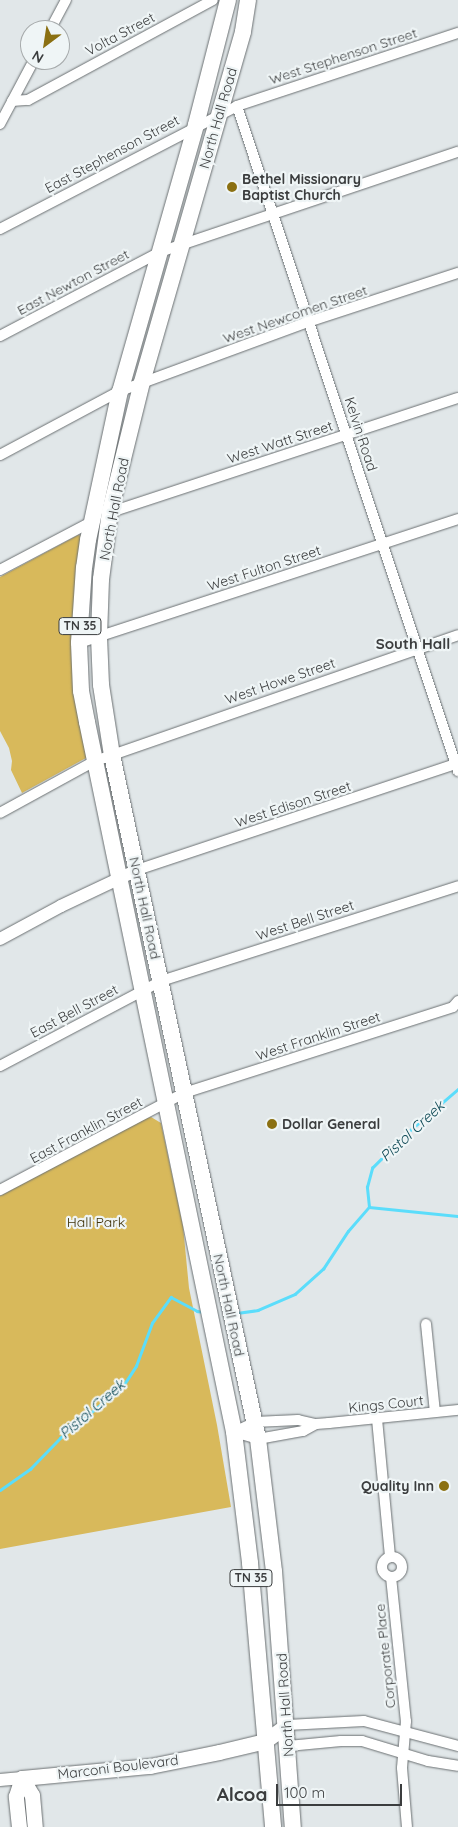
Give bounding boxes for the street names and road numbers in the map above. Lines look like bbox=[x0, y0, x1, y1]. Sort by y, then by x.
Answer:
street label: Volta Street bbox=[83, 9, 157, 59]
street label: West Stephenson Street bbox=[267, 24, 419, 88]
street label: North Hall Road bbox=[196, 66, 240, 170]
street label: East Stephenson Street bbox=[42, 111, 182, 197]
street label: East Newton Street bbox=[14, 245, 132, 319]
street label: West Newcomen Street bbox=[221, 281, 369, 347]
street label: Kelvin Road bbox=[341, 395, 381, 473]
street label: West Watt Street bbox=[225, 417, 335, 467]
street label: North Hall Road bbox=[96, 456, 132, 562]
street label: West Fulton Street bbox=[205, 542, 323, 594]
road number: TN 35 bbox=[58, 616, 102, 636]
street label: West Howe Street bbox=[223, 654, 337, 708]
street label: West Edison Street bbox=[233, 777, 353, 831]
street label: North Hall Road bbox=[126, 855, 164, 961]
street label: West Bell Street bbox=[254, 896, 356, 944]
street label: East Bell Street bbox=[27, 981, 121, 1041]
street label: West Franklin Street bbox=[254, 1008, 382, 1064]
street label: East Franklin Street bbox=[27, 1093, 145, 1167]
street label: North Hall Road bbox=[210, 1252, 248, 1358]
street label: Kings Court bbox=[348, 1392, 424, 1416]
road number: TN 35 bbox=[228, 1569, 274, 1588]
street label: Corporate Place bbox=[371, 1603, 399, 1709]
street label: North Hall Road bbox=[273, 1652, 297, 1758]
street label: Marconi Boulevard bbox=[57, 1751, 179, 1783]

